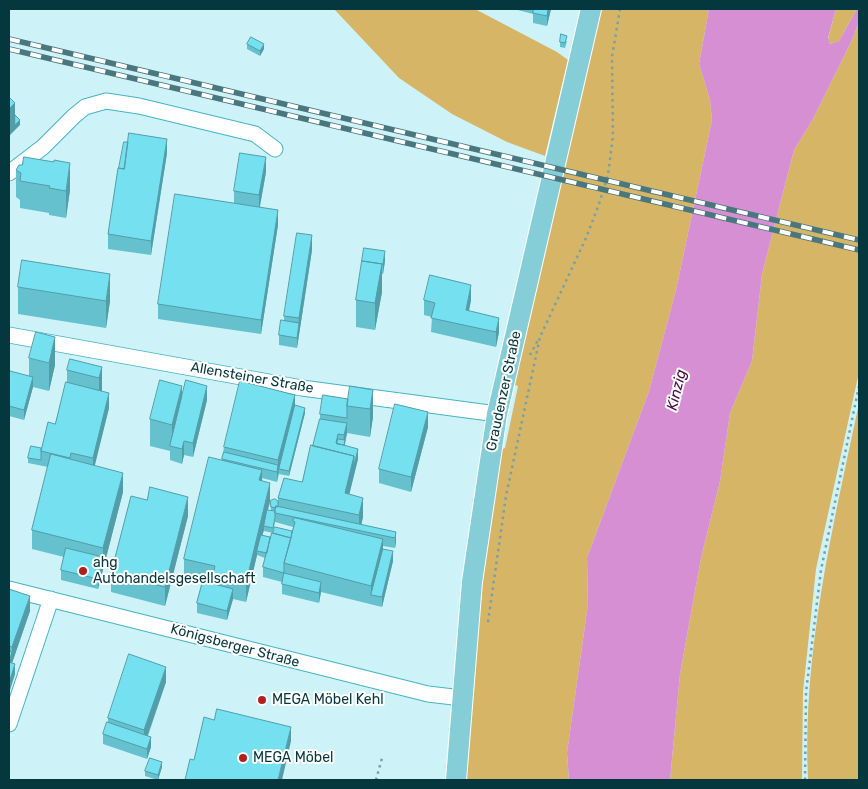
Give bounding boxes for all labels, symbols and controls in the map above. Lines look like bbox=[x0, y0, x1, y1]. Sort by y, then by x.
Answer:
street label: Graudenzer Straße bbox=[483, 329, 525, 453]
street label: Allensteiner Straße bbox=[189, 359, 315, 397]
water label: Kinzig bbox=[663, 368, 691, 412]
place label: ahg Autohandelsgesellschaft bbox=[93, 555, 256, 588]
marker: ahg Autohandelsgesellschaft bbox=[77, 565, 89, 577]
street label: Königsberger Straße bbox=[169, 621, 301, 671]
place label: MEGA Möbel Kehl bbox=[272, 692, 384, 708]
marker: MEGA Möbel Kehl bbox=[256, 694, 268, 706]
place label: MEGA Möbel bbox=[253, 750, 333, 766]
marker: MEGA Möbel bbox=[237, 752, 249, 764]

